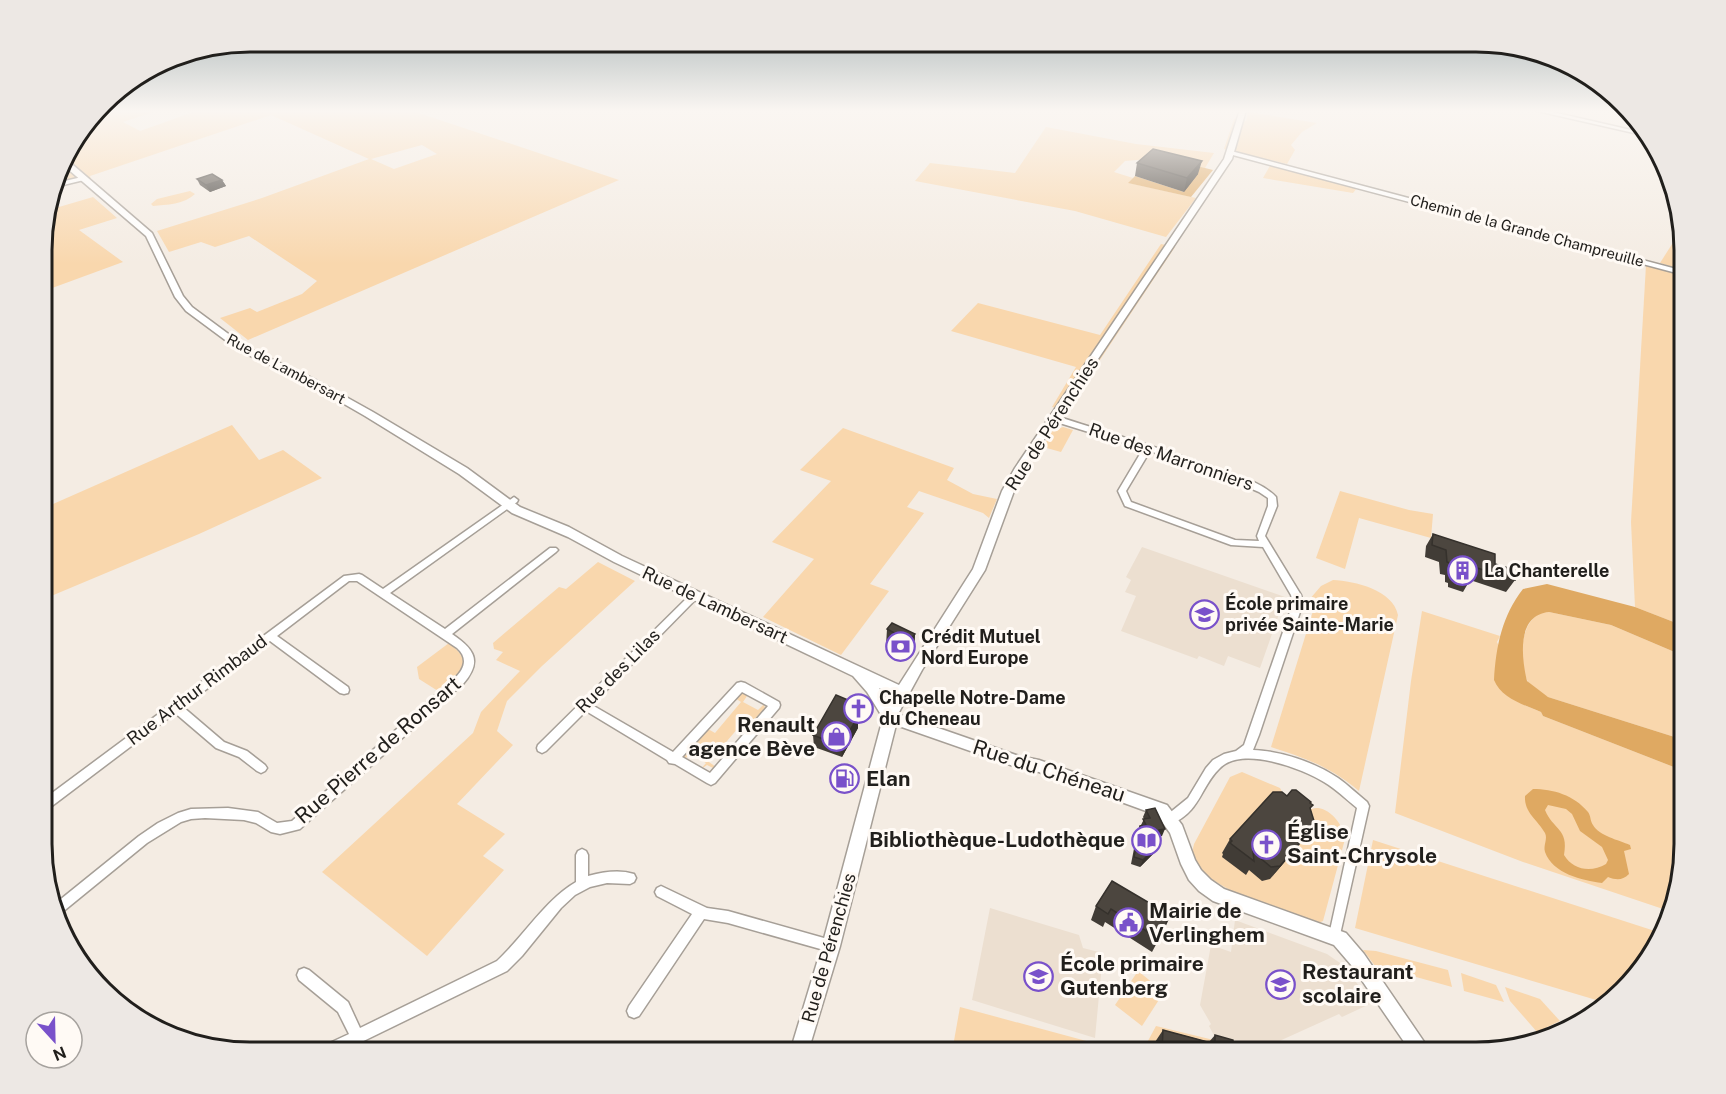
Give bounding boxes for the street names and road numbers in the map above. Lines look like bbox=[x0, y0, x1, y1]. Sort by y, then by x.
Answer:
street label: Chemin de la Grande Champreuille bbox=[1408, 191, 1646, 270]
street label: Rue de Lambersart bbox=[224, 330, 349, 407]
street label: Rue de Pérenchies bbox=[1001, 353, 1102, 494]
street label: Rue des Marronniers bbox=[1086, 419, 1256, 495]
street label: Rue de Lambersart bbox=[639, 562, 791, 648]
street label: Rue des Lilas bbox=[571, 624, 664, 717]
street label: Rue Arthur Rimbaud bbox=[123, 630, 271, 749]
street label: Rue Pierre de Ronsart bbox=[290, 671, 466, 829]
street label: Rue du Chéneau bbox=[970, 734, 1129, 807]
street label: Rue de Pérenchies bbox=[797, 871, 860, 1025]

